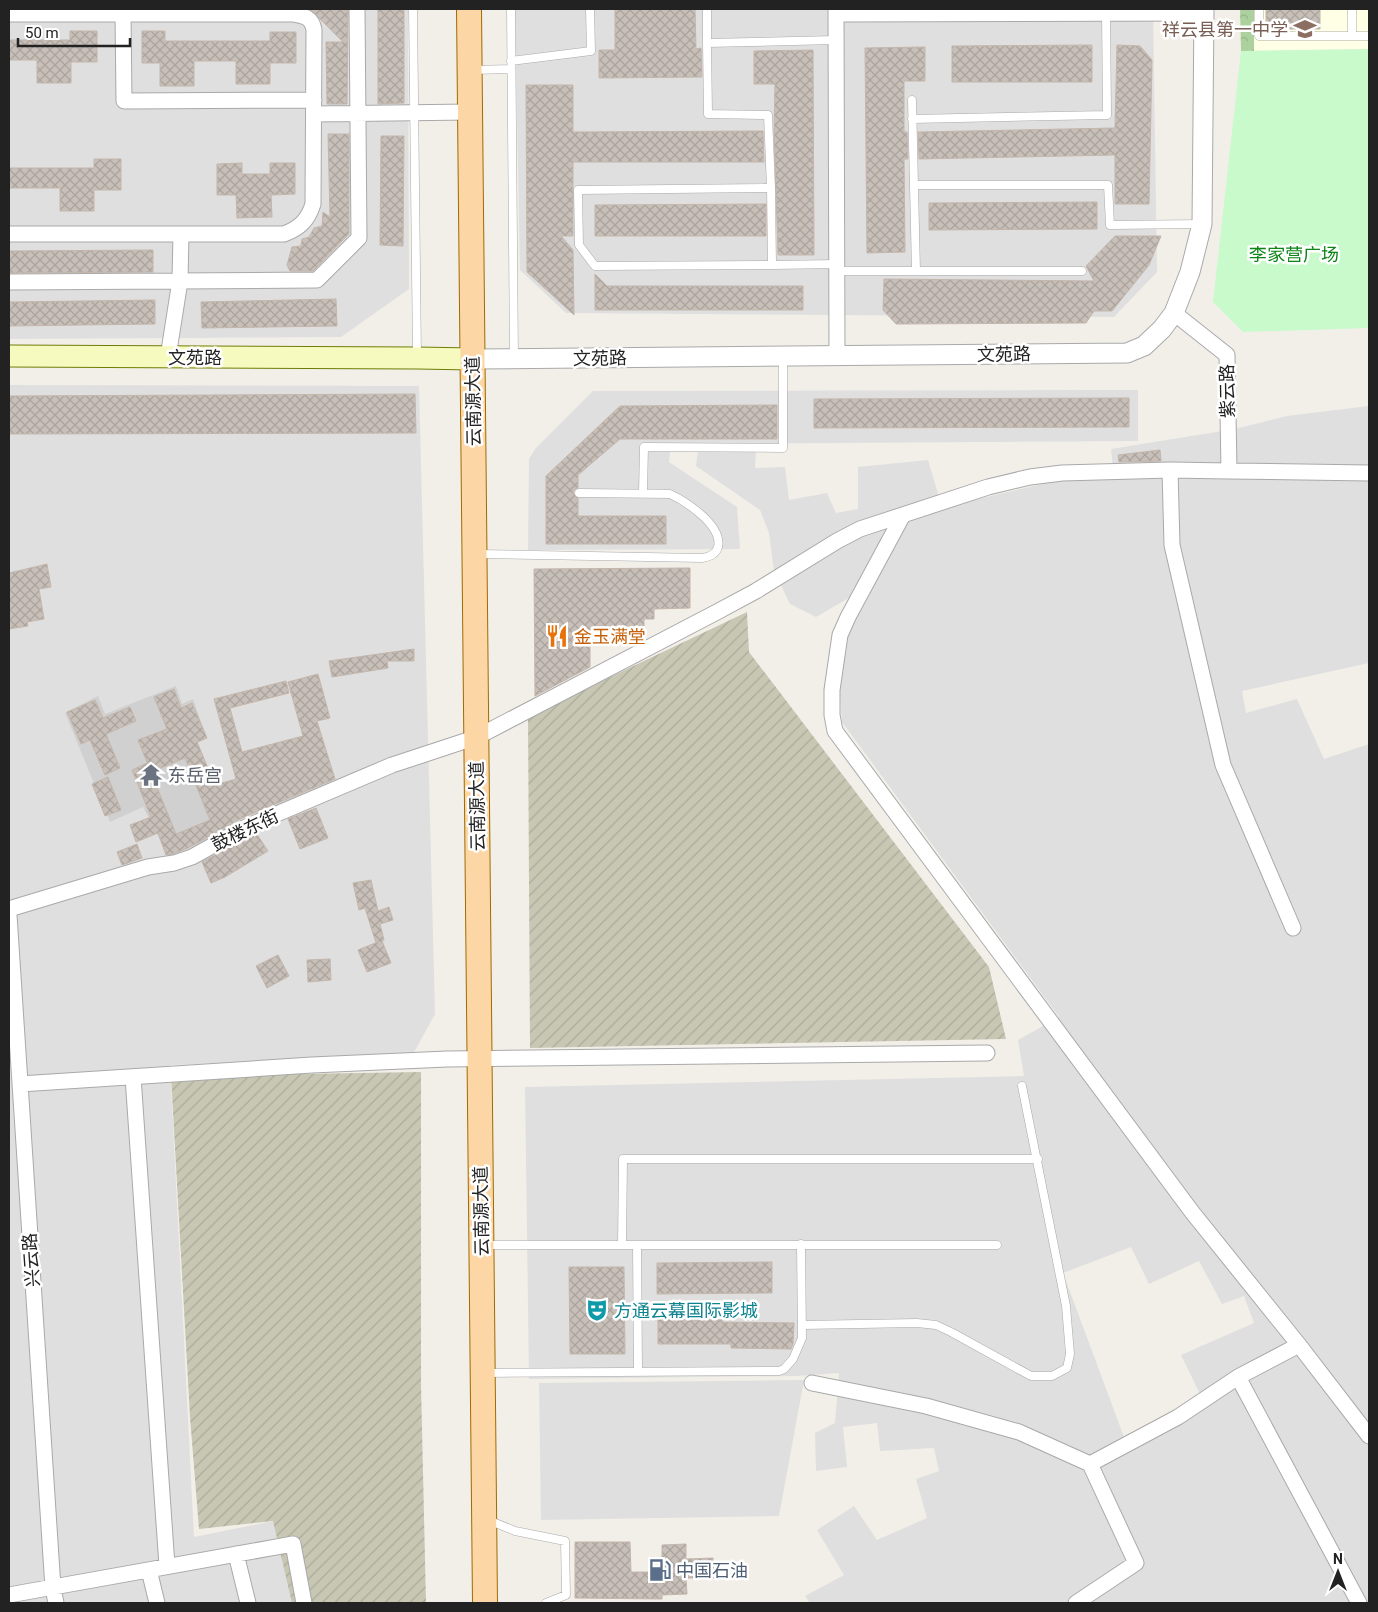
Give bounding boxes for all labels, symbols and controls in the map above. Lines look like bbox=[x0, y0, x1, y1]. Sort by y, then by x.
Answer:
scale bar bbox=[18, 15, 130, 47]
school or university icon: 祥云县第一中学 bbox=[1292, 16, 1318, 42]
place label: 祥云县第一中学 bbox=[1162, 19, 1288, 40]
text: 50 m bbox=[25, 24, 59, 42]
park label: 李家营广场 bbox=[1249, 244, 1339, 265]
street label: 文苑路 bbox=[977, 343, 1031, 365]
street label: 文苑路 bbox=[168, 347, 222, 368]
street label: 文苑路 bbox=[573, 347, 627, 369]
street label: 云南源大道 bbox=[462, 356, 484, 446]
street label: 紫云路 bbox=[1216, 364, 1238, 418]
restaurant icon: 金玉满堂 bbox=[544, 623, 570, 649]
place label: 金玉满堂 bbox=[574, 626, 646, 647]
street label: 云南源大道 bbox=[466, 761, 488, 851]
temple icon: 东岳宫 bbox=[138, 762, 164, 788]
place label: 东岳宫 bbox=[168, 765, 222, 786]
street label: 鼓楼东街 bbox=[208, 805, 282, 855]
street label: 云南源大道 bbox=[470, 1166, 492, 1256]
street label: 兴云路 bbox=[19, 1232, 43, 1288]
theatre icon: 方通云幕国际影城 bbox=[584, 1297, 610, 1323]
place label: 方通云幕国际影城 bbox=[614, 1300, 758, 1321]
north arrow bbox=[1313, 1547, 1363, 1597]
text: N bbox=[1333, 1551, 1343, 1567]
fuel station icon: 中国石油 bbox=[647, 1557, 673, 1583]
place label: 中国石油 bbox=[676, 1560, 748, 1581]

